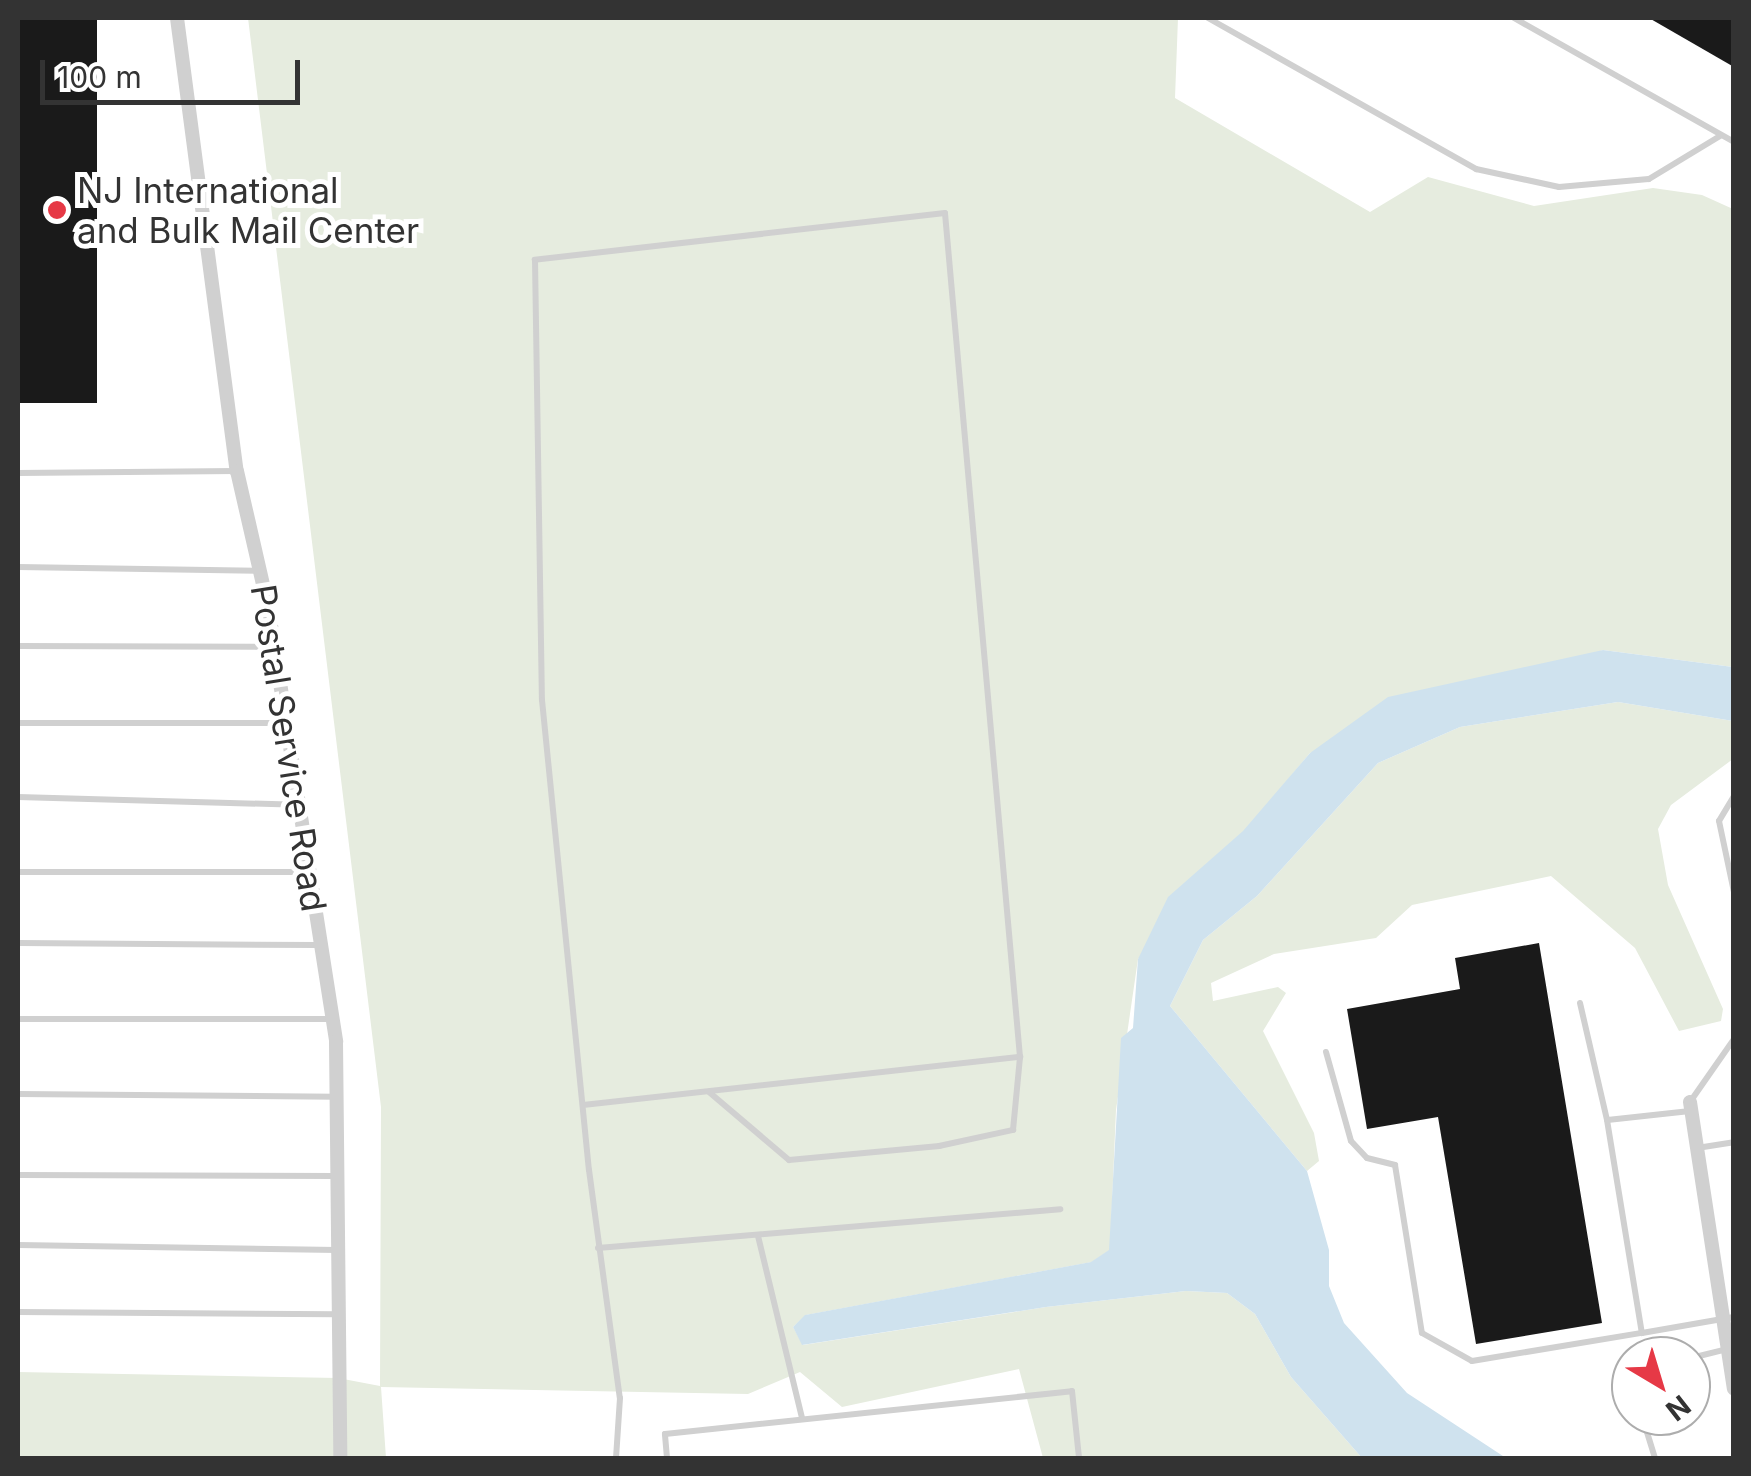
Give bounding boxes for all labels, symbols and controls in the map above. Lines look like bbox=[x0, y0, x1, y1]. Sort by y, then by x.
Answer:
scale bar bbox=[45, 40, 305, 102]
text: 100 m bbox=[57, 59, 142, 95]
place label: NJ International and Bulk Mail Center bbox=[77, 169, 419, 251]
marker: NJ International and Bulk Mail Center bbox=[46, 199, 68, 221]
street label: Postal Service Road bbox=[242, 581, 336, 915]
north arrow bbox=[1611, 1336, 1711, 1436]
text: N bbox=[1659, 1388, 1697, 1428]

